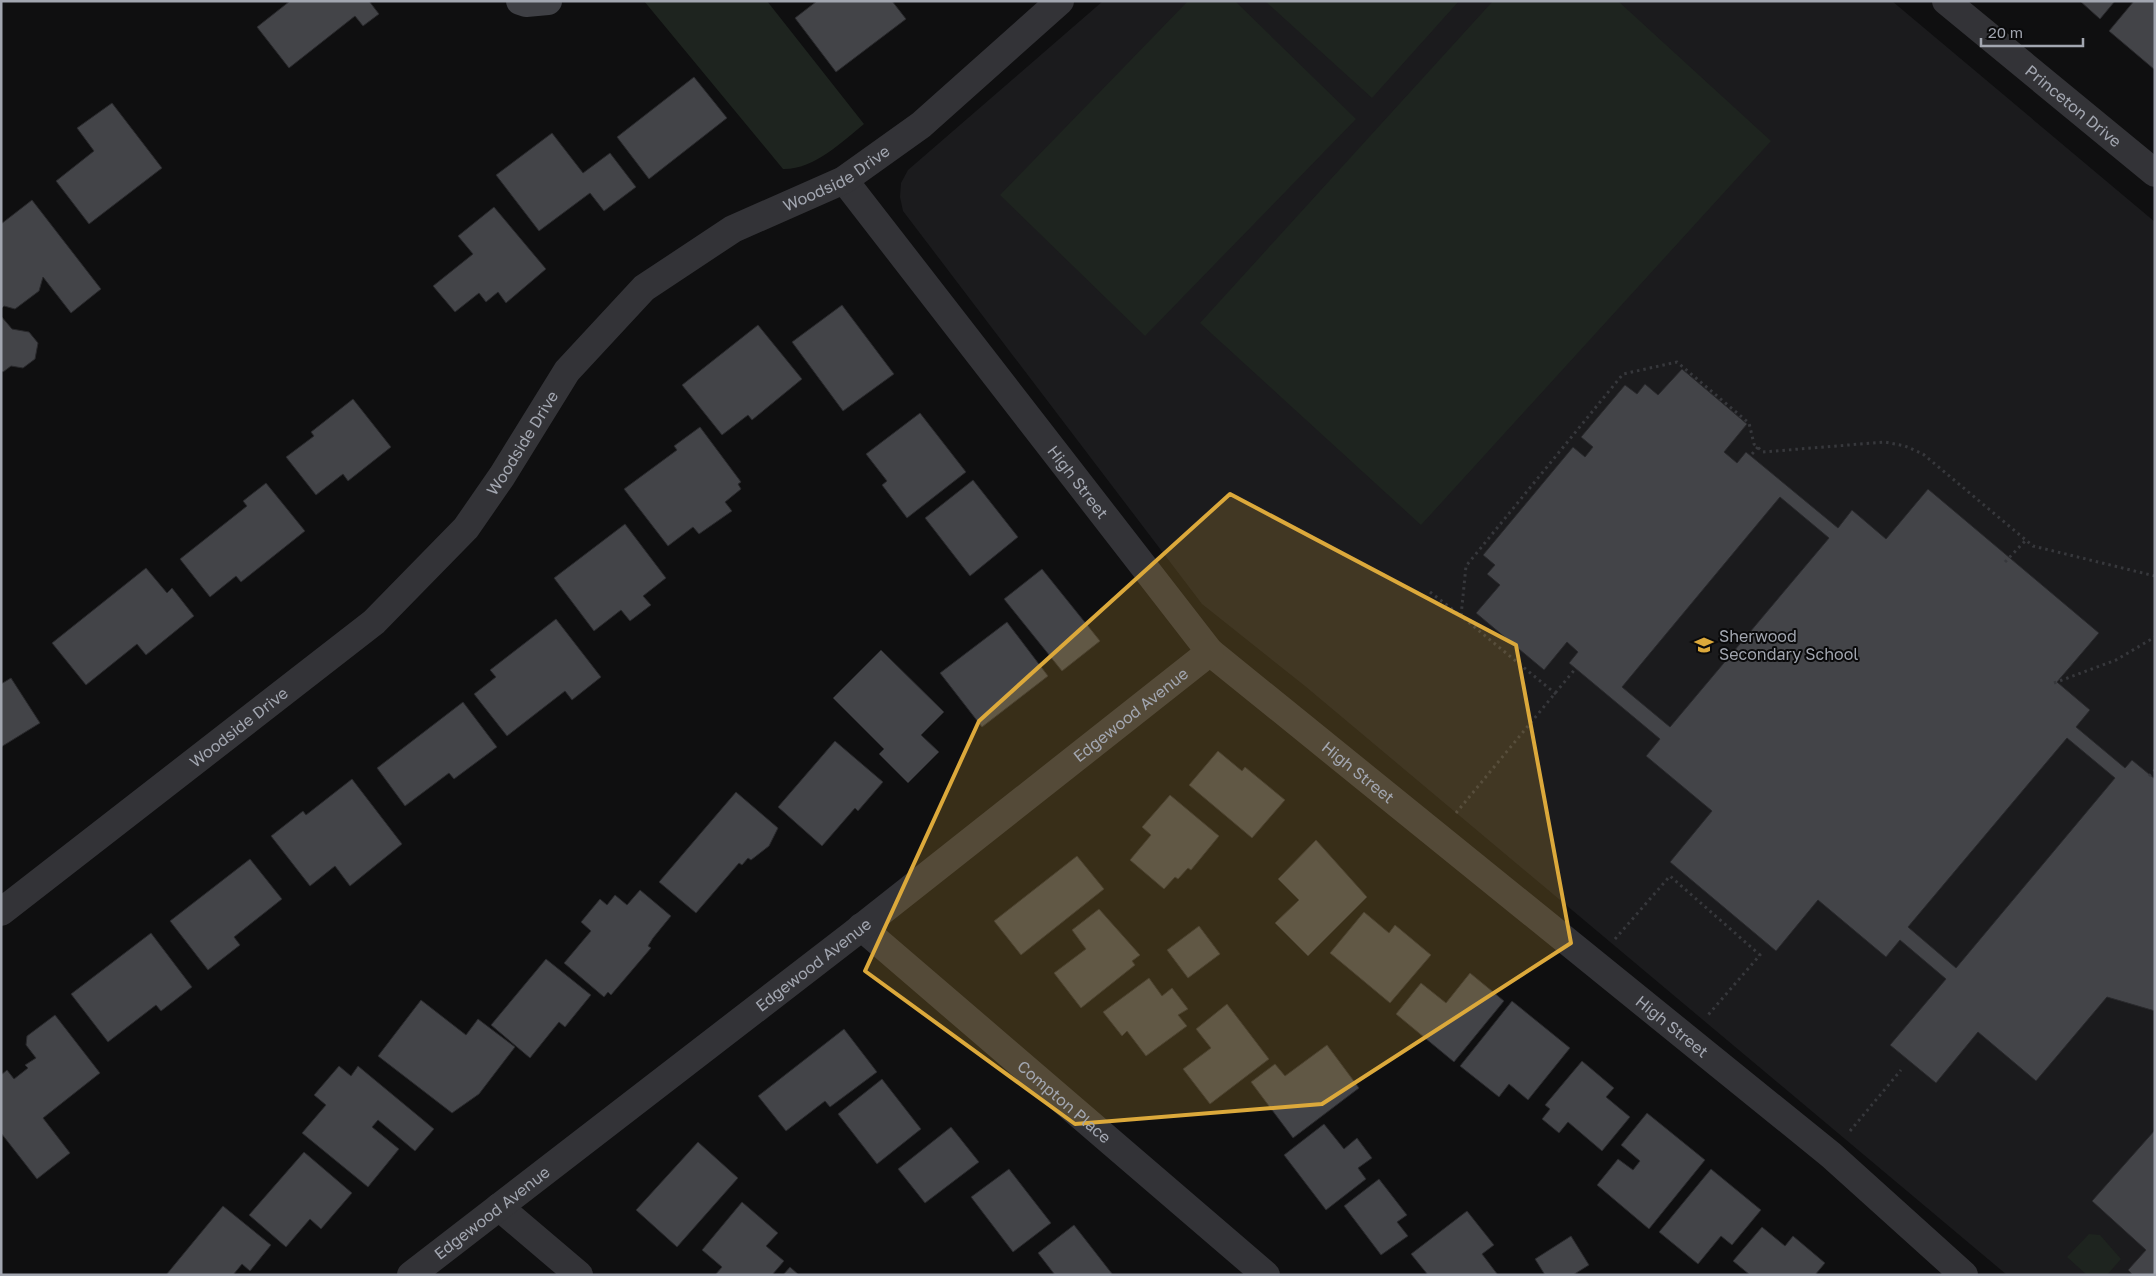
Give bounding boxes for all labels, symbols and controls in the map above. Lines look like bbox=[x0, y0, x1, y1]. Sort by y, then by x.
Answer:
scale bar bbox=[1981, 15, 2084, 47]
text: 20 m bbox=[1988, 23, 2023, 41]
street label: Princeton Drive bbox=[2021, 60, 2125, 151]
street label: Woodside Drive bbox=[780, 141, 893, 216]
street label: Woodside Drive bbox=[482, 387, 562, 499]
street label: High Street bbox=[1043, 441, 1113, 523]
place label: Sherwood Secondary School bbox=[1719, 626, 1858, 664]
school or university icon: Sherwood Secondary School bbox=[1693, 634, 1715, 656]
street label: Edgewood Avenue bbox=[1069, 663, 1192, 766]
street label: Woodside Drive bbox=[185, 683, 292, 772]
street label: High Street bbox=[1318, 737, 1399, 807]
street label: Edgewood Avenue bbox=[751, 914, 875, 1016]
street label: High Street bbox=[1632, 991, 1712, 1062]
street label: Compton Place bbox=[1013, 1056, 1115, 1147]
street label: Edgewood Avenue bbox=[430, 1162, 554, 1264]

